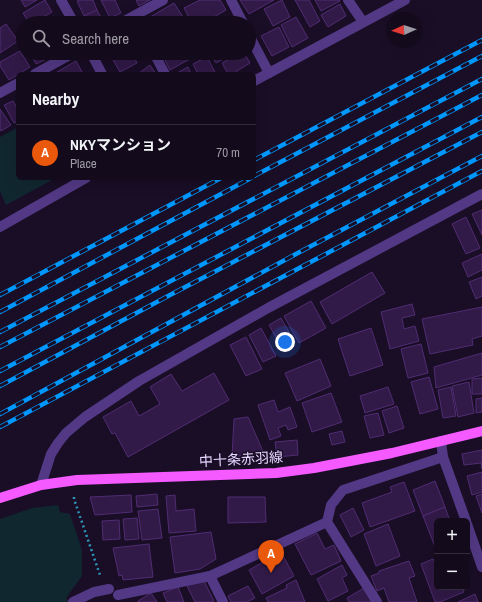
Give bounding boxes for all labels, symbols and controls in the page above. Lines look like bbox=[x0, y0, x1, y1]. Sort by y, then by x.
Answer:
north arrow bbox=[386, 12, 422, 48]
search box bbox=[16, 16, 256, 60]
icon: search bbox=[30, 27, 52, 49]
text: Search here bbox=[62, 28, 129, 49]
text: Nearby bbox=[32, 87, 79, 110]
text: NKYマンション bbox=[70, 134, 171, 155]
text: A bbox=[41, 144, 49, 161]
text: 70 m bbox=[216, 144, 240, 161]
text: Place bbox=[70, 155, 97, 172]
your location bbox=[275, 332, 295, 352]
street label: 中十条赤羽線 bbox=[199, 448, 283, 470]
map controls bbox=[434, 518, 470, 590]
button: + bbox=[434, 518, 470, 554]
pin: A bbox=[258, 540, 284, 573]
button: − bbox=[434, 554, 470, 590]

